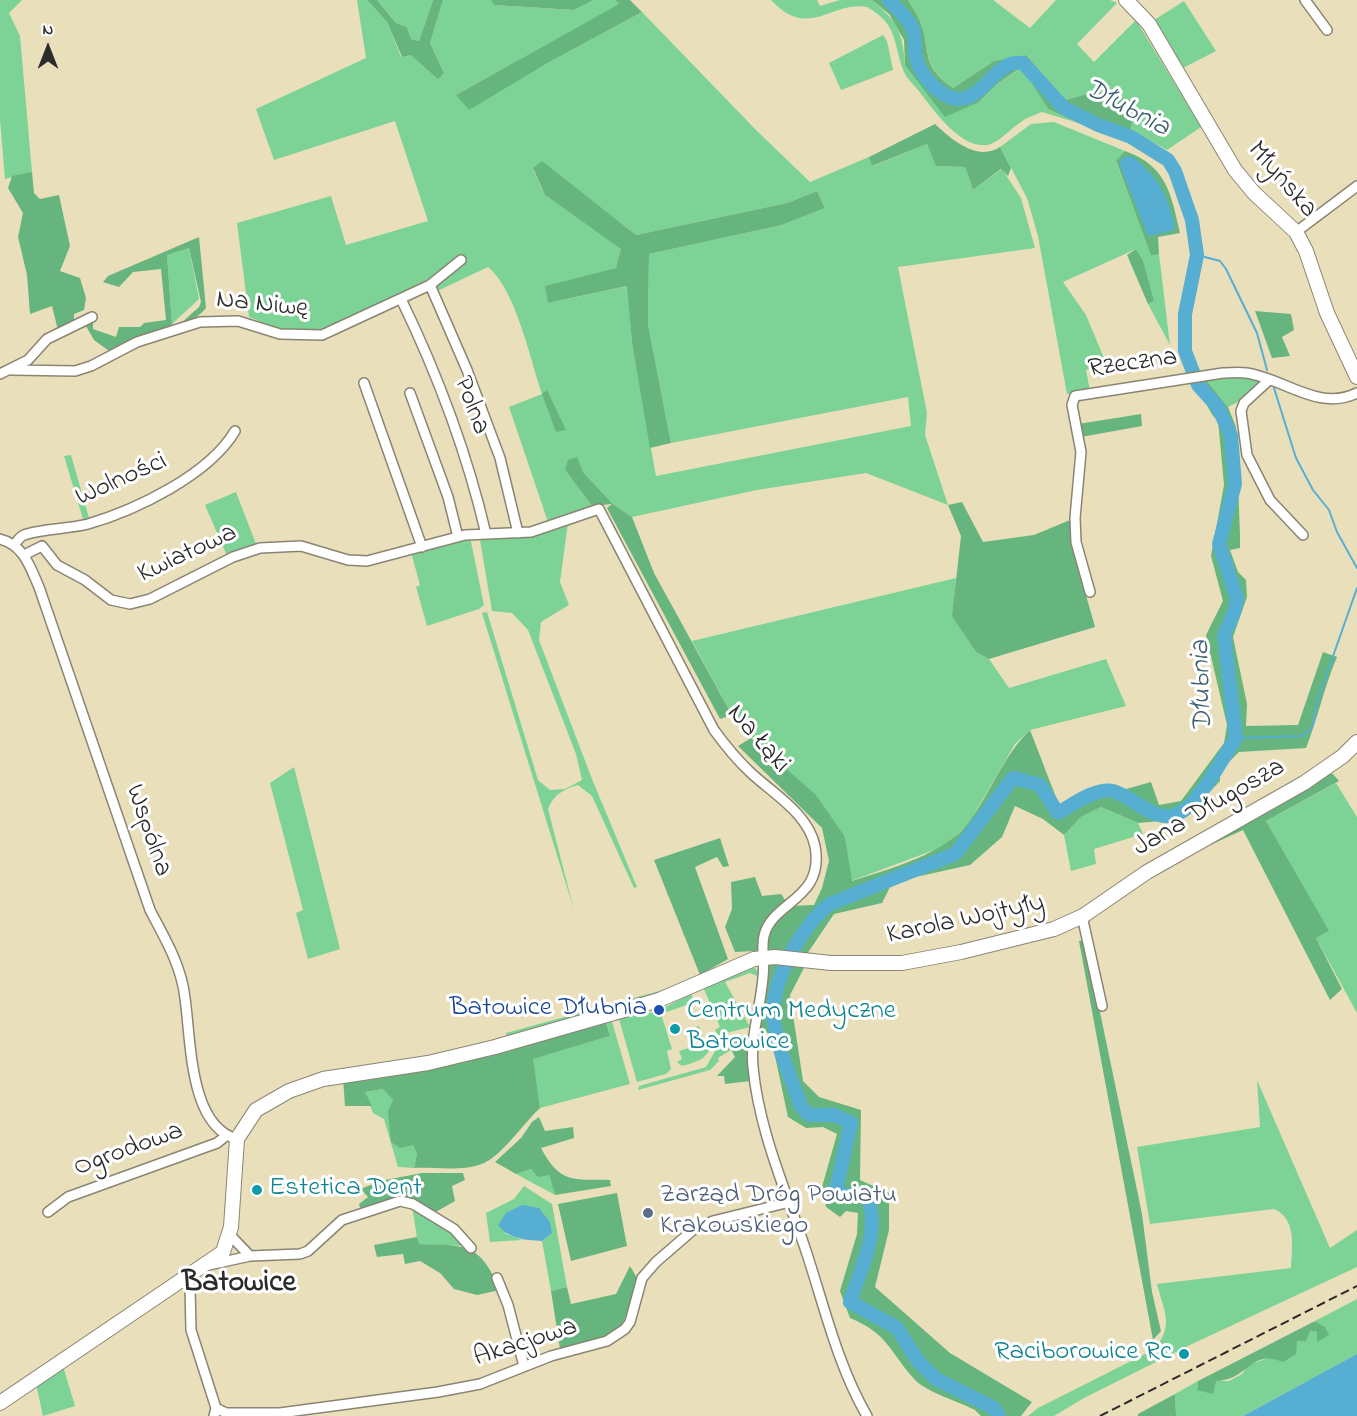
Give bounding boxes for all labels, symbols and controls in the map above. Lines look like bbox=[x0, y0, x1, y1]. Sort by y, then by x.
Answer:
north arrow bbox=[18, 18, 78, 78]
text: N bbox=[43, 18, 53, 42]
water label: Dłubnia bbox=[1078, 74, 1174, 146]
street label: Młyńska bbox=[1239, 136, 1323, 226]
street label: Na Niwę bbox=[214, 285, 310, 327]
street label: Rzeczna bbox=[1086, 343, 1180, 387]
street label: Polna bbox=[444, 372, 496, 440]
street label: Wolności bbox=[71, 447, 173, 515]
street label: Kwiatowa bbox=[133, 518, 243, 592]
water label: Dłubnia bbox=[1186, 640, 1222, 732]
street label: Na Łąki bbox=[718, 699, 796, 781]
street label: Jana Długosza bbox=[1128, 753, 1292, 865]
street label: Wspólna bbox=[116, 781, 178, 881]
street label: Karola Wojtyły bbox=[884, 889, 1048, 953]
place label: Batowice Dłubnia bbox=[449, 994, 647, 1026]
place label: Centrum Medyczne Batowice bbox=[687, 997, 896, 1060]
marker: Batowice Dłubnia bbox=[652, 1003, 666, 1017]
marker: Centrum Medyczne Batowice bbox=[668, 1022, 682, 1036]
street label: Ogrodowa bbox=[70, 1116, 188, 1186]
place label: Estetica Dent bbox=[269, 1174, 422, 1206]
place label: Zarząd Dróg Powiatu Krakowskiego bbox=[660, 1181, 897, 1244]
marker: Estetica Dent bbox=[250, 1183, 264, 1197]
marker: Zarząd Dróg Powiatu Krakowskiego bbox=[641, 1206, 655, 1220]
district label: Batowice bbox=[182, 1267, 296, 1303]
street label: Akacjowa bbox=[470, 1312, 582, 1376]
place label: Raciborowice Rc bbox=[995, 1338, 1172, 1370]
marker: Raciborowice Rc bbox=[1177, 1347, 1191, 1361]

